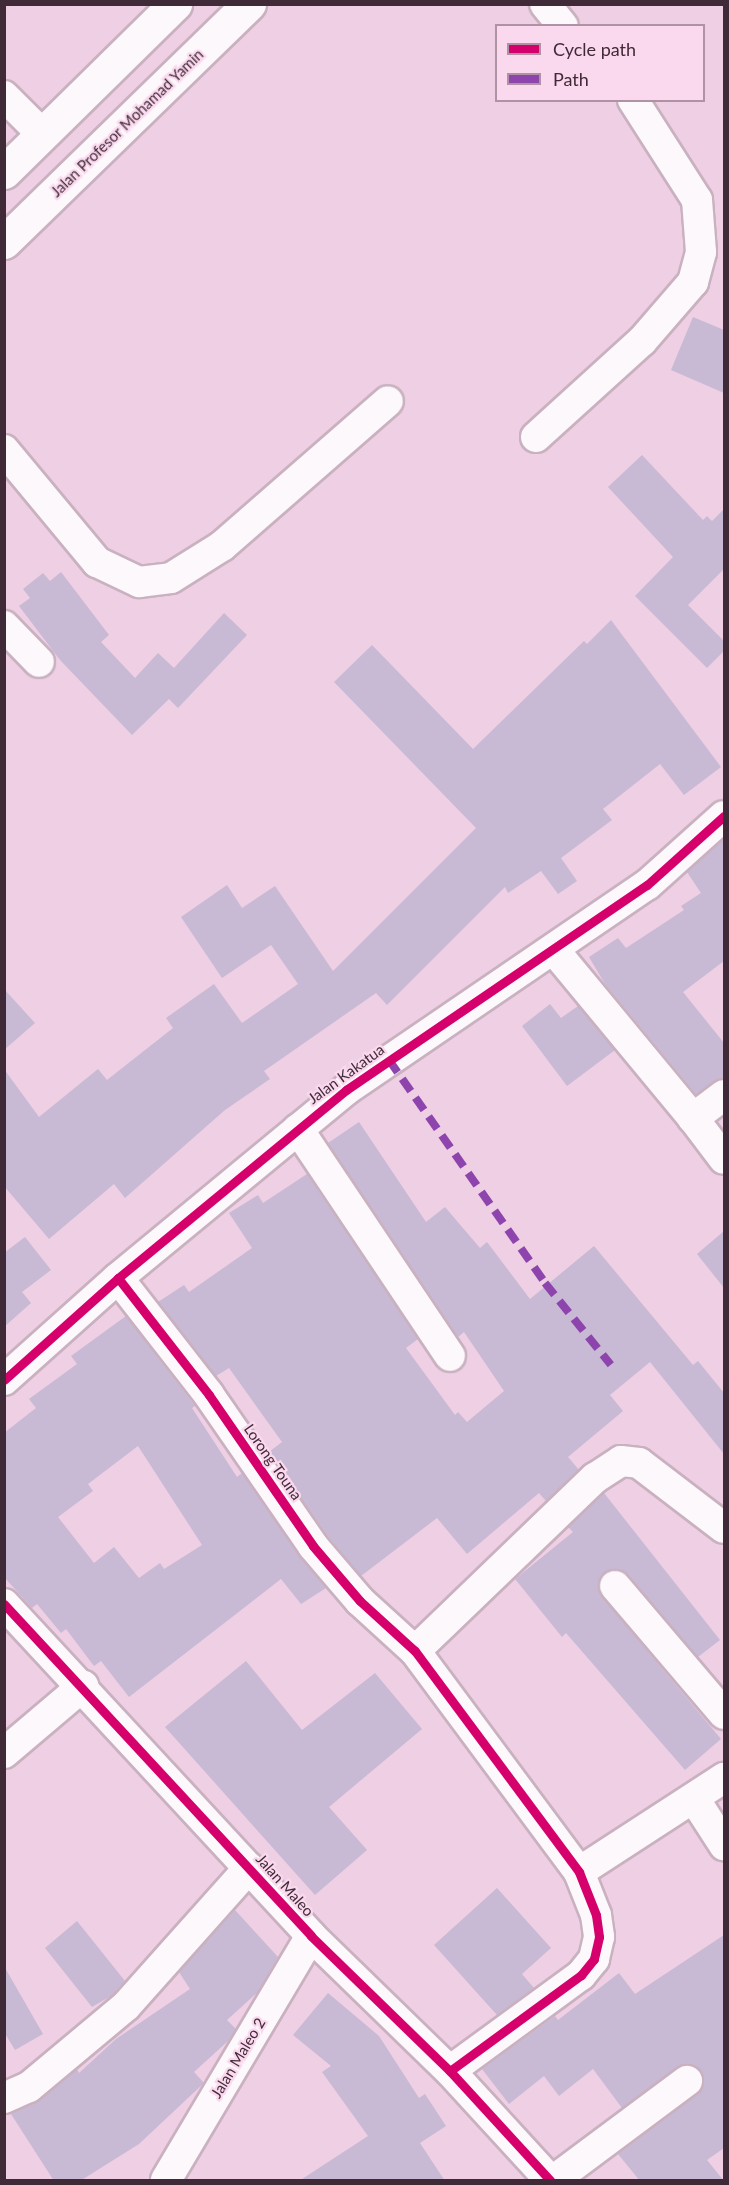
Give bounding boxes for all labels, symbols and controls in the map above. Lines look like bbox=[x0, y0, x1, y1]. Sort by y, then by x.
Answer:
legend bbox=[495, 24, 705, 102]
text: Cycle path bbox=[553, 38, 636, 60]
street label: Jalan Profesor Mohamad Yamin bbox=[47, 45, 207, 201]
text: Path bbox=[553, 68, 589, 90]
street label: Jalan Kakatua bbox=[304, 1040, 388, 1108]
street label: Lorong Touna bbox=[240, 1420, 306, 1504]
street label: Jalan Maleo bbox=[252, 1850, 318, 1920]
street label: Jalan Maleo 2 bbox=[207, 2015, 269, 2101]

